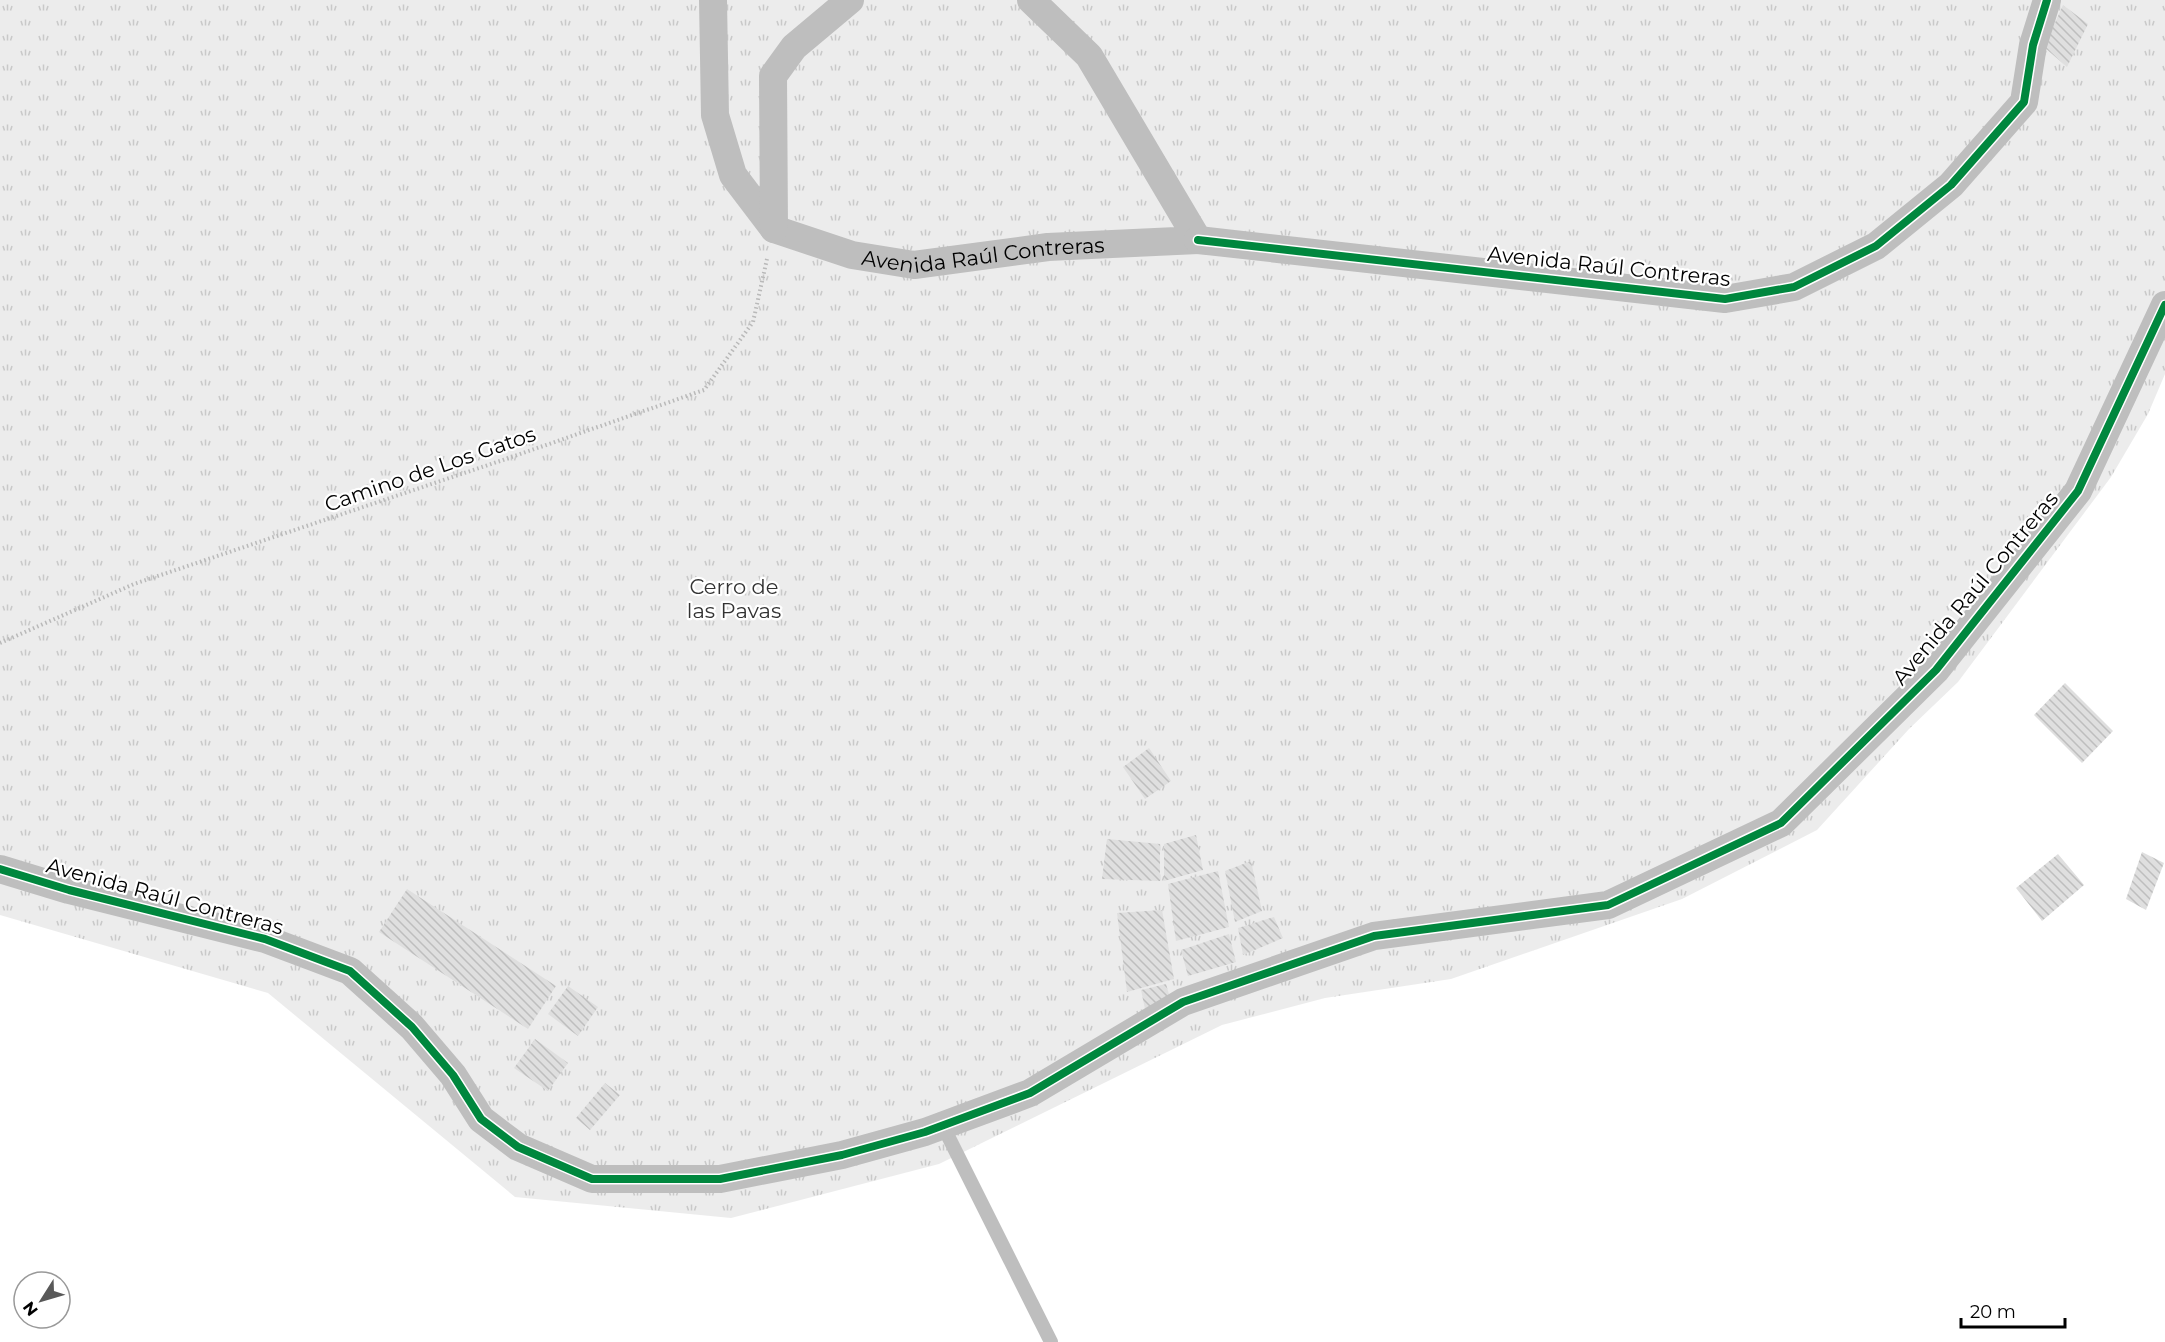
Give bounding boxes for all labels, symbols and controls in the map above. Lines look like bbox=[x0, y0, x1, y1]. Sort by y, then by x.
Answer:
street label: Avenida Raúl Contreras bbox=[860, 232, 1105, 277]
street label: Avenida Raúl Contreras bbox=[1486, 241, 1732, 291]
street label: Camino de Los Gatos bbox=[321, 421, 539, 517]
street label: Avenida Raúl Contreras bbox=[1887, 486, 2063, 690]
park label: Cerro de las Pavas bbox=[687, 574, 781, 623]
street label: Avenida Raúl Contreras bbox=[44, 852, 286, 940]
north arrow bbox=[12, 1270, 72, 1330]
scale bar bbox=[1961, 1291, 2064, 1329]
text: N bbox=[19, 1298, 42, 1320]
text: 20 m bbox=[1970, 1301, 2016, 1323]

